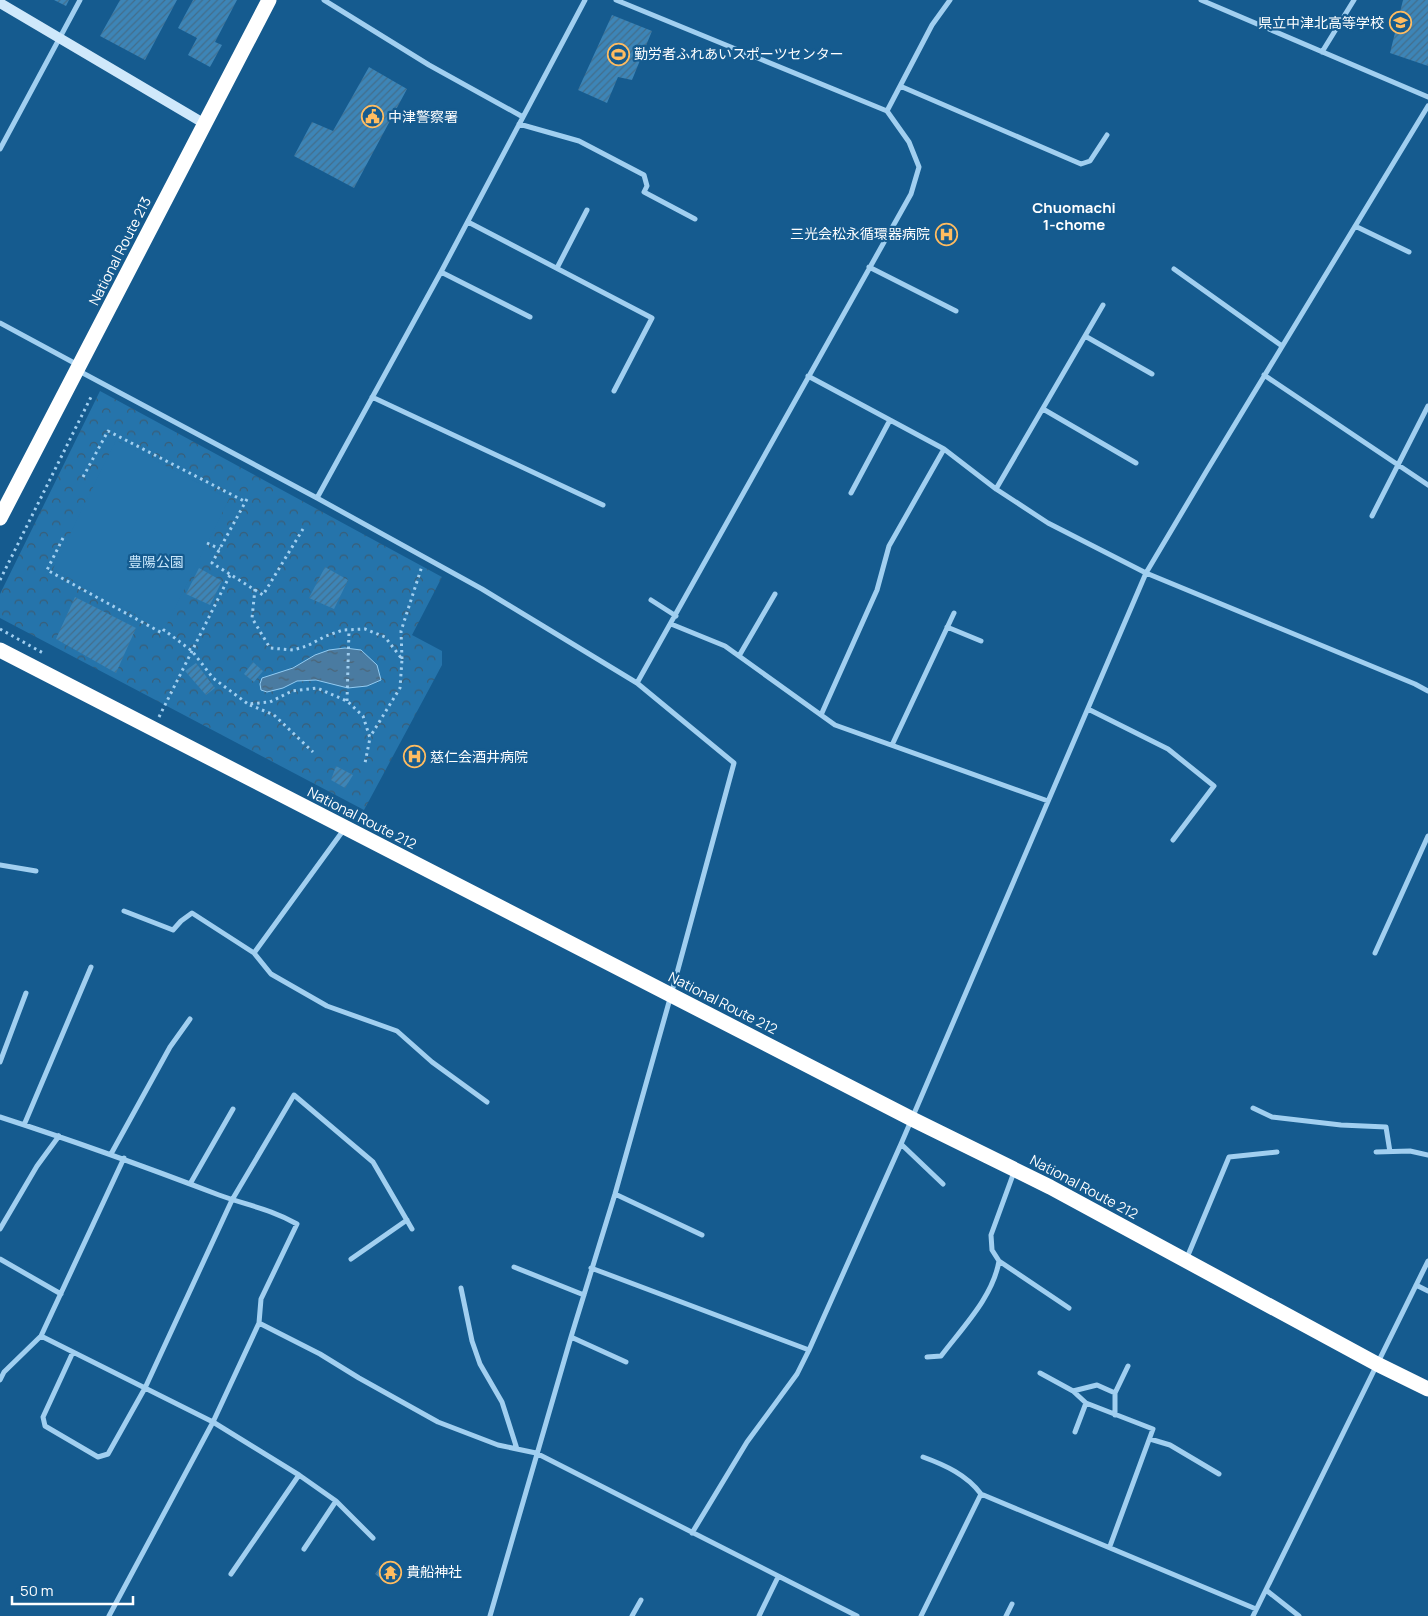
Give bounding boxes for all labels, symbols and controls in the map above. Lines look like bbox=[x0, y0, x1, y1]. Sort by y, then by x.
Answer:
school or university icon: 県立中津北高等学校 bbox=[1388, 11, 1412, 35]
place label: 県立中津北高等学校 bbox=[1258, 13, 1384, 32]
sports icon: 勤労者ふれあいスポーツセンター bbox=[606, 42, 630, 66]
place label: 勤労者ふれあいスポーツセンター bbox=[634, 44, 844, 63]
public building icon: 中津警察署 bbox=[360, 105, 384, 129]
place label: 中津警察署 bbox=[388, 107, 458, 126]
street label: National Route 213 bbox=[84, 193, 155, 308]
district label: Chuomachi 1-chome bbox=[1032, 197, 1116, 235]
hospital icon: 三光会松永循環器病院 bbox=[934, 222, 958, 246]
place label: 三光会松永循環器病院 bbox=[790, 224, 930, 243]
park label: 豊陽公園 bbox=[128, 552, 184, 571]
hospital icon: 慈仁会酒井病院 bbox=[402, 745, 426, 769]
place label: 慈仁会酒井病院 bbox=[430, 747, 528, 766]
street label: National Route 212 bbox=[305, 782, 420, 853]
street label: National Route 212 bbox=[666, 967, 781, 1038]
street label: National Route 212 bbox=[1027, 1150, 1142, 1223]
temple icon: 貴船神社 bbox=[378, 1560, 402, 1584]
place label: 貴船神社 bbox=[406, 1562, 462, 1581]
scale bar bbox=[12, 1574, 134, 1606]
text: 50 m bbox=[20, 1580, 54, 1601]

